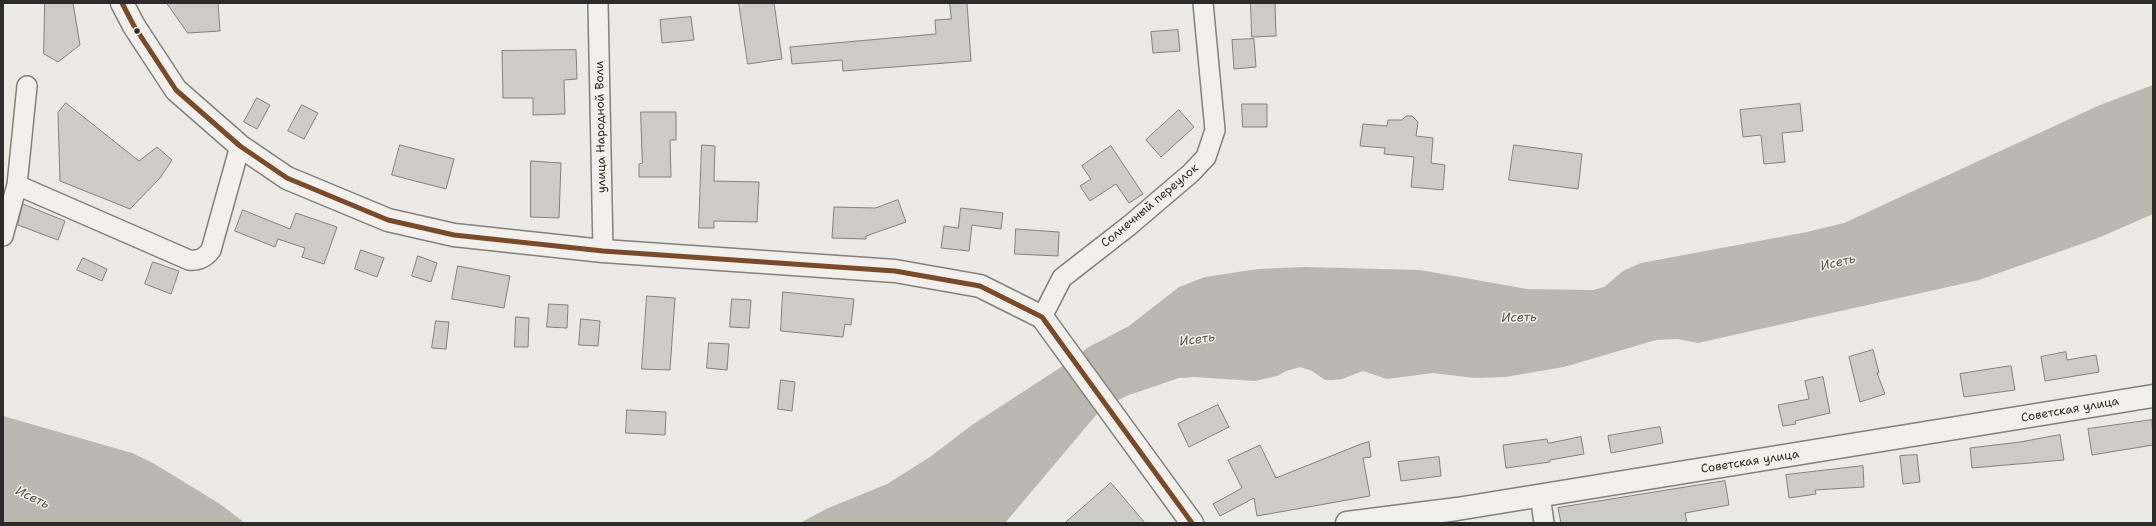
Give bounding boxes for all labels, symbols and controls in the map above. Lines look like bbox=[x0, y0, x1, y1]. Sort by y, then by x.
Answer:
unlabelled marker bbox=[132, 26, 142, 36]
street label: улица Народной Воли bbox=[593, 61, 609, 193]
street label: Солнечный переулок bbox=[1098, 161, 1202, 251]
water label: Исеть bbox=[1819, 251, 1857, 275]
water label: Исеть bbox=[1501, 310, 1537, 326]
water label: Исеть bbox=[1178, 330, 1216, 350]
street label: Советская улица bbox=[2020, 394, 2120, 426]
street label: Советская улица bbox=[1700, 447, 1800, 477]
water label: Исеть bbox=[12, 483, 52, 513]

